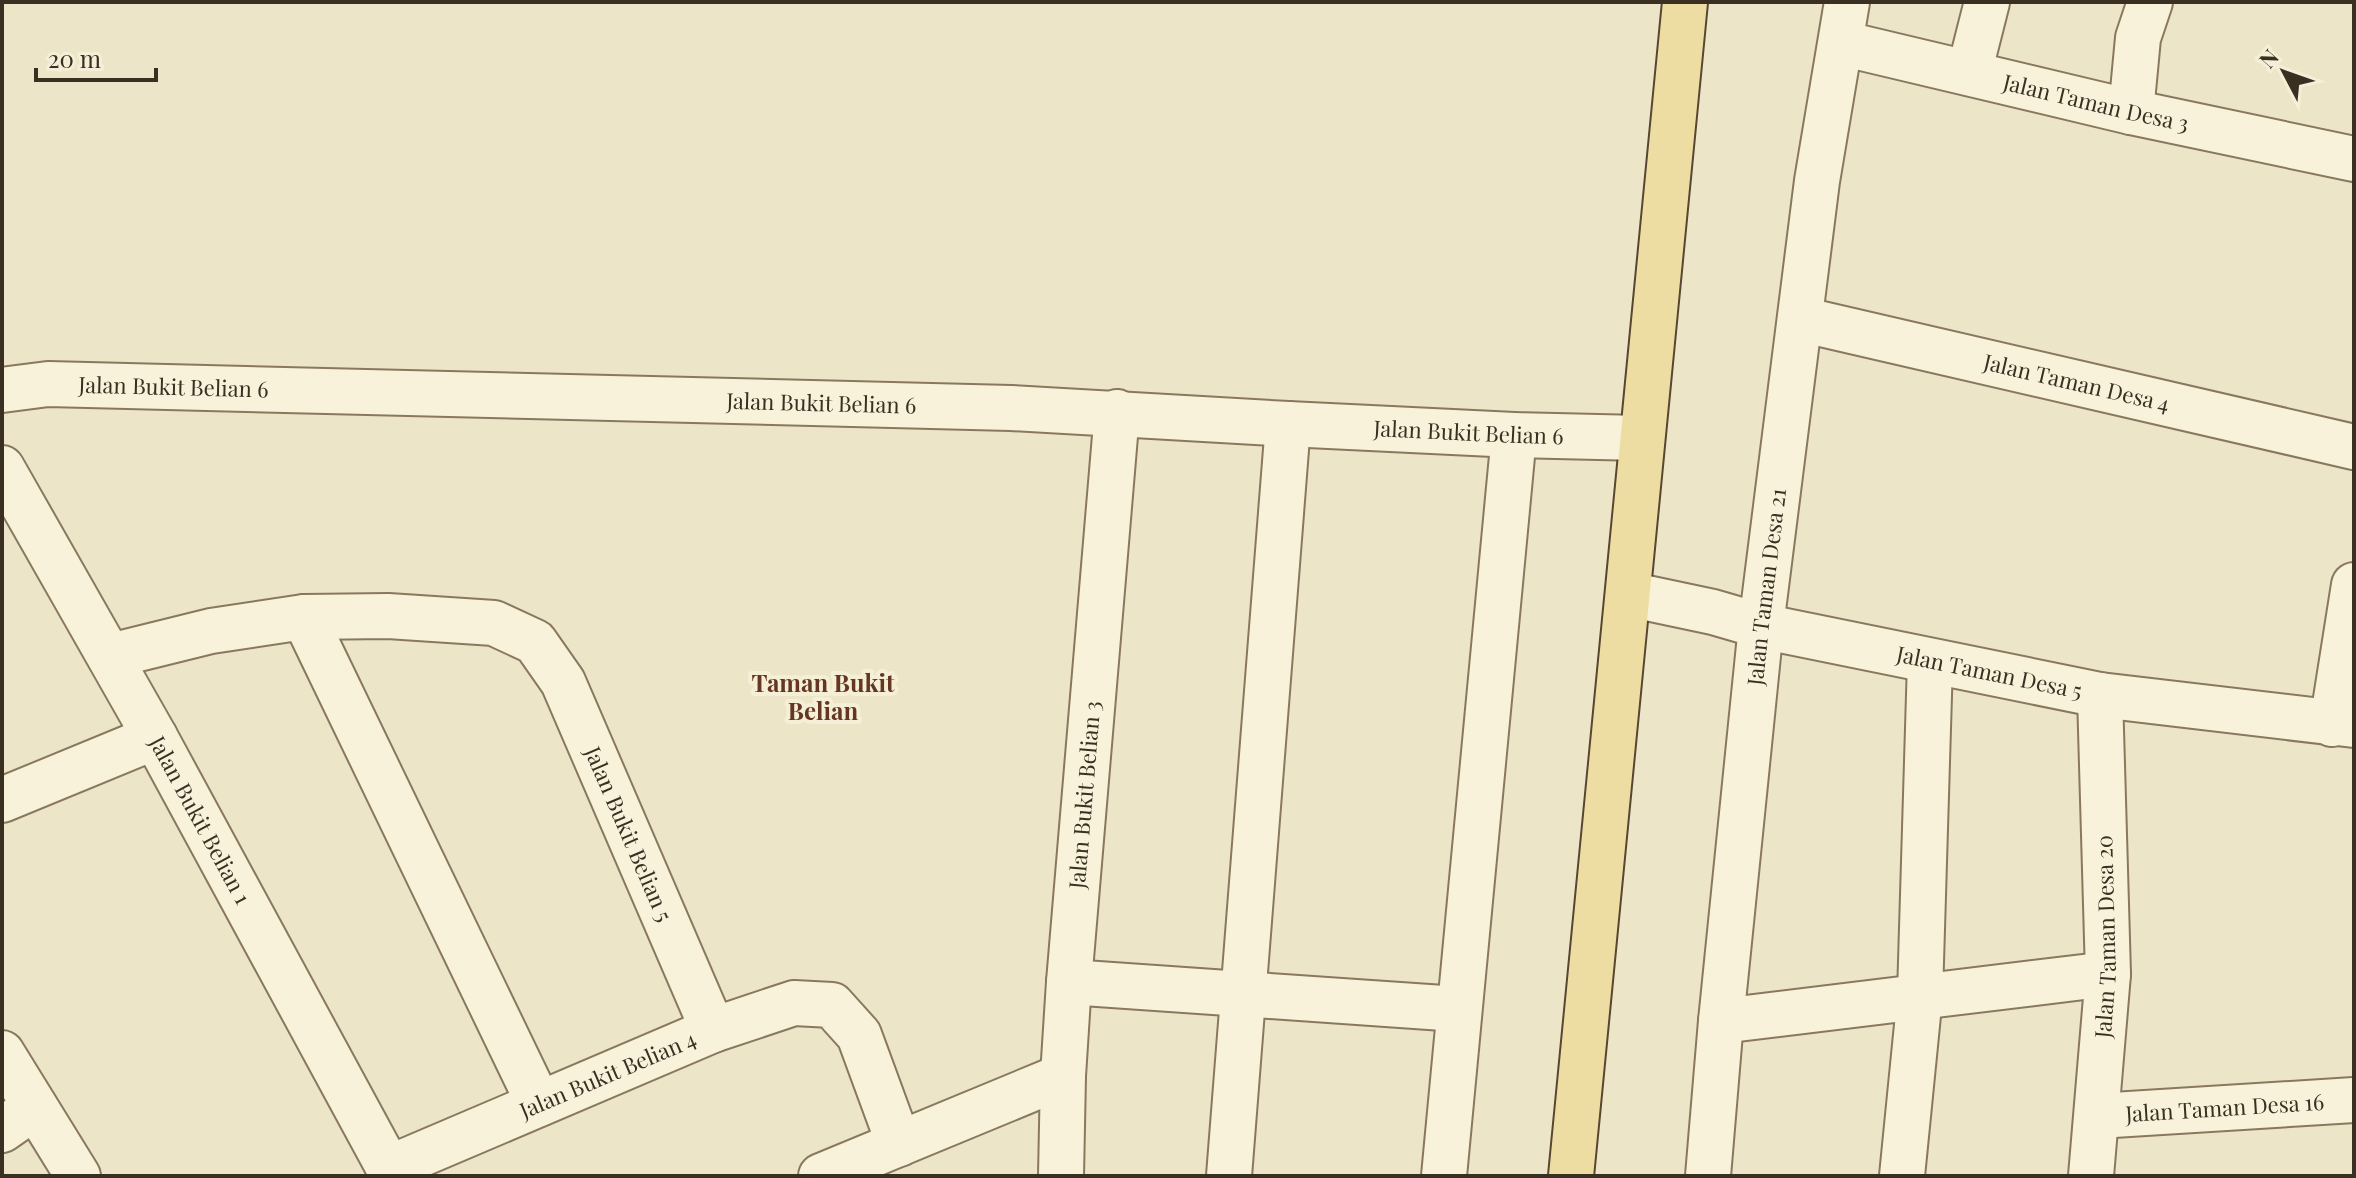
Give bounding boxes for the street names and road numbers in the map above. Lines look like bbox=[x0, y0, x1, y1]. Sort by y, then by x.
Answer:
street label: Jalan Taman Desa 3 bbox=[1999, 66, 2192, 138]
street label: Jalan Taman Desa 4 bbox=[1980, 346, 2173, 418]
street label: Jalan Bukit Belian 6 bbox=[77, 369, 269, 403]
street label: Jalan Bukit Belian 6 bbox=[725, 385, 917, 420]
street label: Jalan Bukit Belian 6 bbox=[1372, 412, 1564, 450]
street label: Jalan Taman Desa 21 bbox=[1739, 487, 1792, 688]
street label: Jalan Taman Desa 5 bbox=[1893, 638, 2085, 705]
street label: Jalan Bukit Belian 3 bbox=[1061, 700, 1107, 891]
street label: Jalan Bukit Belian 1 bbox=[143, 729, 259, 909]
street label: Jalan Bukit Belian 5 bbox=[578, 741, 680, 926]
street label: Jalan Taman Desa 20 bbox=[2087, 835, 2122, 1040]
street label: Jalan Bukit Belian 4 bbox=[514, 1023, 701, 1125]
street label: Jalan Taman Desa 16 bbox=[2123, 1086, 2325, 1128]

